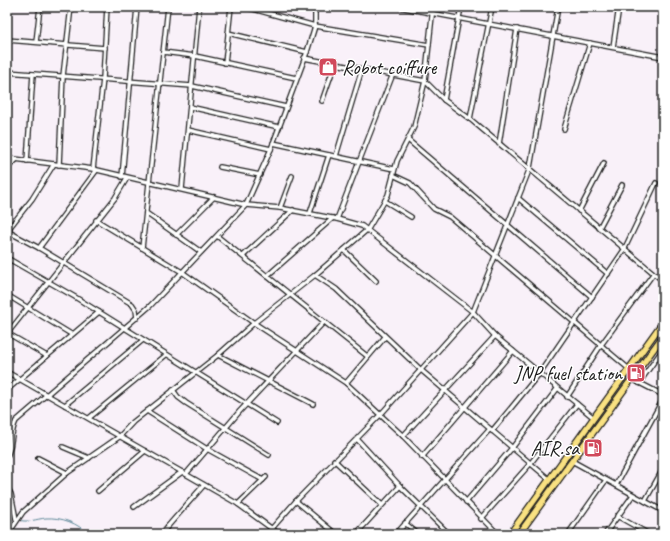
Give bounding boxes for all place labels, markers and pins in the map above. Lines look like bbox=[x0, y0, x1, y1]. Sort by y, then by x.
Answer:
place label: Robot coiffure bbox=[342, 55, 438, 80]
shop icon: Robot coiffure bbox=[317, 56, 339, 78]
place label: JNP fuel station bbox=[513, 361, 623, 386]
fuel station icon: JNP fuel station bbox=[625, 362, 647, 384]
place label: AIR.sa bbox=[531, 436, 580, 461]
fuel station icon: AIR.sa bbox=[582, 437, 604, 459]

